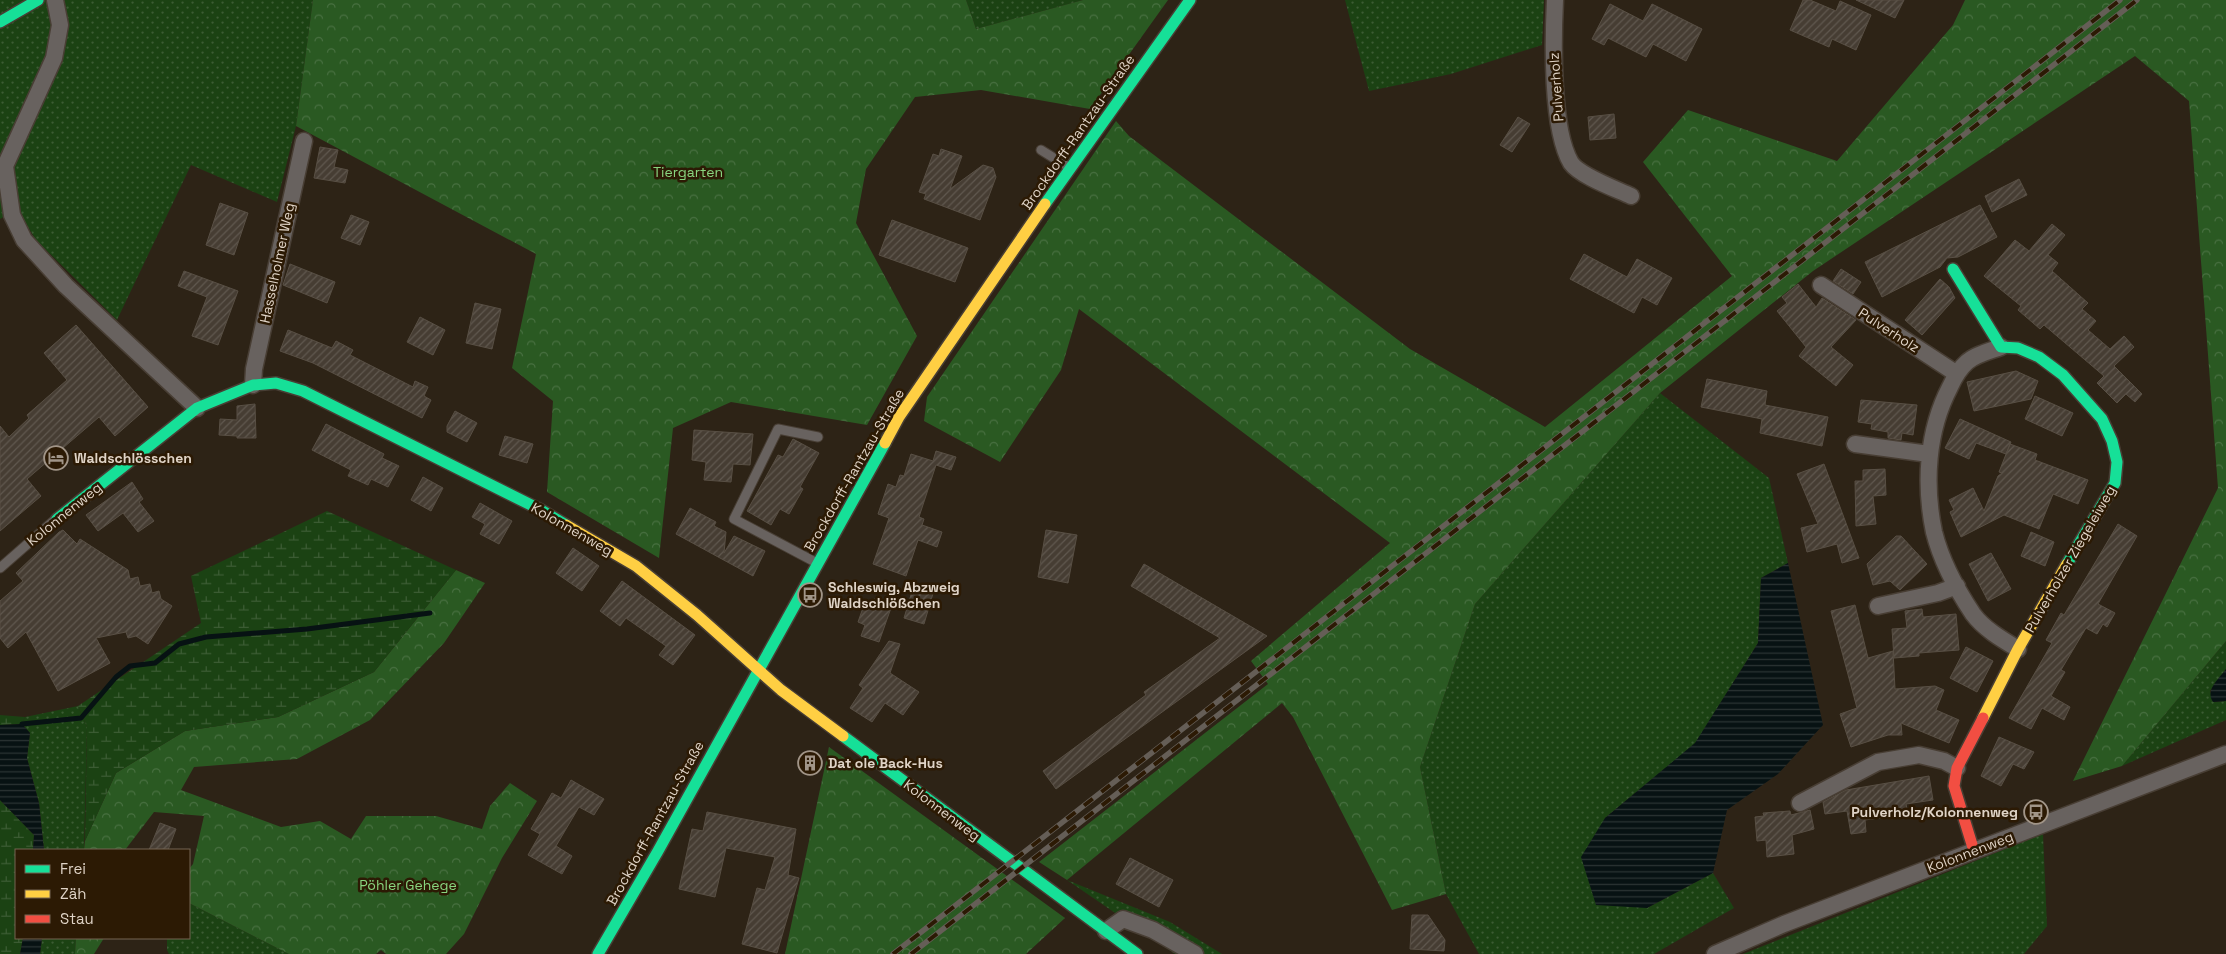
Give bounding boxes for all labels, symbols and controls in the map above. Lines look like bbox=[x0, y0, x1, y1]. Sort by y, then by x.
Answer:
street label: Brockdorff-Rantzau-Straße bbox=[1018, 51, 1138, 213]
street label: Pulverholz bbox=[1545, 52, 1567, 122]
park label: Tiergarten bbox=[653, 163, 723, 181]
street label: Hasselholmer Weg bbox=[255, 201, 299, 325]
street label: Pulverholz bbox=[1855, 304, 1923, 356]
street label: Brockdorff-Rantzau-Straße bbox=[800, 385, 908, 555]
hotel icon: Waldschlösschen bbox=[43, 445, 69, 471]
place label: Waldschlösschen bbox=[74, 449, 192, 467]
street label: Kolonnenweg bbox=[23, 478, 105, 550]
street label: Pulverholzer Ziegeleiweg bbox=[2021, 482, 2119, 636]
street label: Kolonnenweg bbox=[528, 498, 616, 560]
place label: Schleswig, Abzweig Waldschlößchen bbox=[828, 578, 960, 612]
bus stop icon: Schleswig, Abzweig Waldschlößchen bbox=[797, 582, 823, 608]
street label: Brockdorff-Rantzau-Straße bbox=[602, 738, 708, 908]
building icon: Dat ole Back-Hus bbox=[797, 750, 823, 776]
place label: Dat ole Back-Hus bbox=[828, 754, 943, 772]
street label: Kolonnenweg bbox=[900, 775, 984, 845]
bus stop icon: Pulverholz/Kolonnenweg bbox=[2023, 799, 2049, 825]
place label: Pulverholz/Kolonnenweg bbox=[1851, 803, 2018, 821]
street label: Kolonnenweg bbox=[1924, 827, 2016, 877]
legend bbox=[15, 849, 190, 939]
text: Frei bbox=[60, 859, 86, 878]
park label: Pöhler Gehege bbox=[359, 876, 457, 894]
text: Zäh bbox=[60, 884, 86, 903]
text: Stau bbox=[60, 909, 94, 928]

